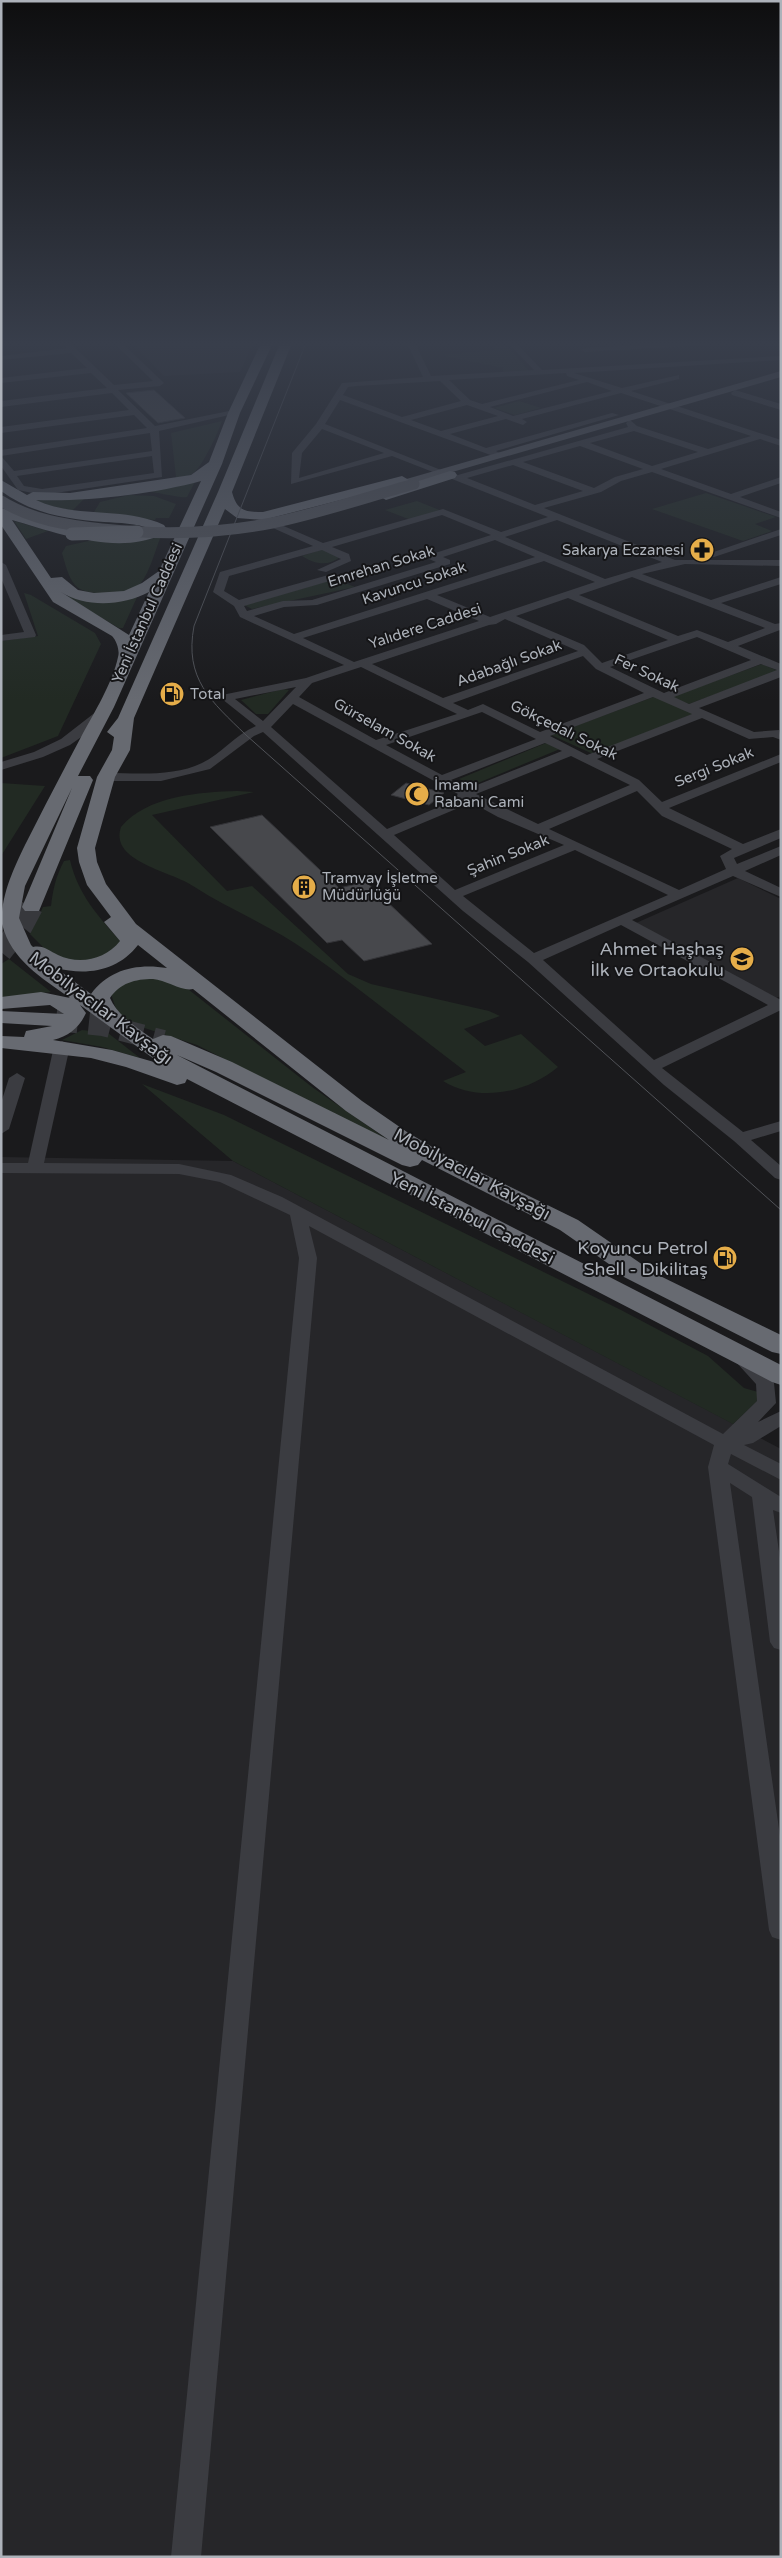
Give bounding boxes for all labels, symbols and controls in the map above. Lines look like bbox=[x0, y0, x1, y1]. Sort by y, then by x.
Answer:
pharmacy icon: Sakarya Eczanesi bbox=[689, 537, 715, 563]
street label: Yeni İstanbul Caddesi bbox=[108, 540, 186, 686]
street label: Emrehan Sokak bbox=[325, 541, 437, 591]
place label: Sakarya Eczanesi bbox=[562, 541, 684, 559]
street label: Kavuncu Sokak bbox=[360, 558, 468, 608]
street label: Yalıdere Caddesi bbox=[366, 599, 484, 653]
street label: Adabağlı Sokak bbox=[454, 636, 564, 690]
street label: Fer Sokak bbox=[612, 650, 682, 696]
fuel station icon: Total bbox=[159, 681, 185, 707]
place label: Total bbox=[190, 685, 225, 703]
street label: Gürselam Sokak bbox=[330, 694, 440, 766]
street label: Gökçedalı Sokak bbox=[507, 696, 621, 764]
street label: Sergi Sokak bbox=[672, 743, 756, 791]
place label: İmamı Rabani Cami bbox=[434, 776, 524, 811]
mosque icon: İmamı Rabani Cami bbox=[404, 781, 430, 807]
street label: Şahin Sokak bbox=[464, 830, 552, 880]
place label: Tramvay İşletme Müdürlüğü bbox=[322, 869, 438, 904]
building icon: Tramvay İşletme Müdürlüğü bbox=[291, 874, 317, 900]
place label: Ahmet Haşhaş İlk ve Ortaokulu bbox=[590, 938, 724, 981]
school or university icon: Ahmet Haşhaş İlk ve Ortaokulu bbox=[729, 946, 755, 972]
street label: Mobilyacılar Kavşağı bbox=[25, 947, 177, 1069]
street label: Mobilyacılar Kavşağı bbox=[390, 1123, 554, 1225]
street label: Yeni İstanbul Caddesi bbox=[386, 1167, 558, 1269]
place label: Koyuncu Petrol Shell - Dikilitaş bbox=[577, 1237, 708, 1280]
fuel station icon: Koyuncu Petrol Shell - Dikilitaş bbox=[712, 1245, 738, 1271]

